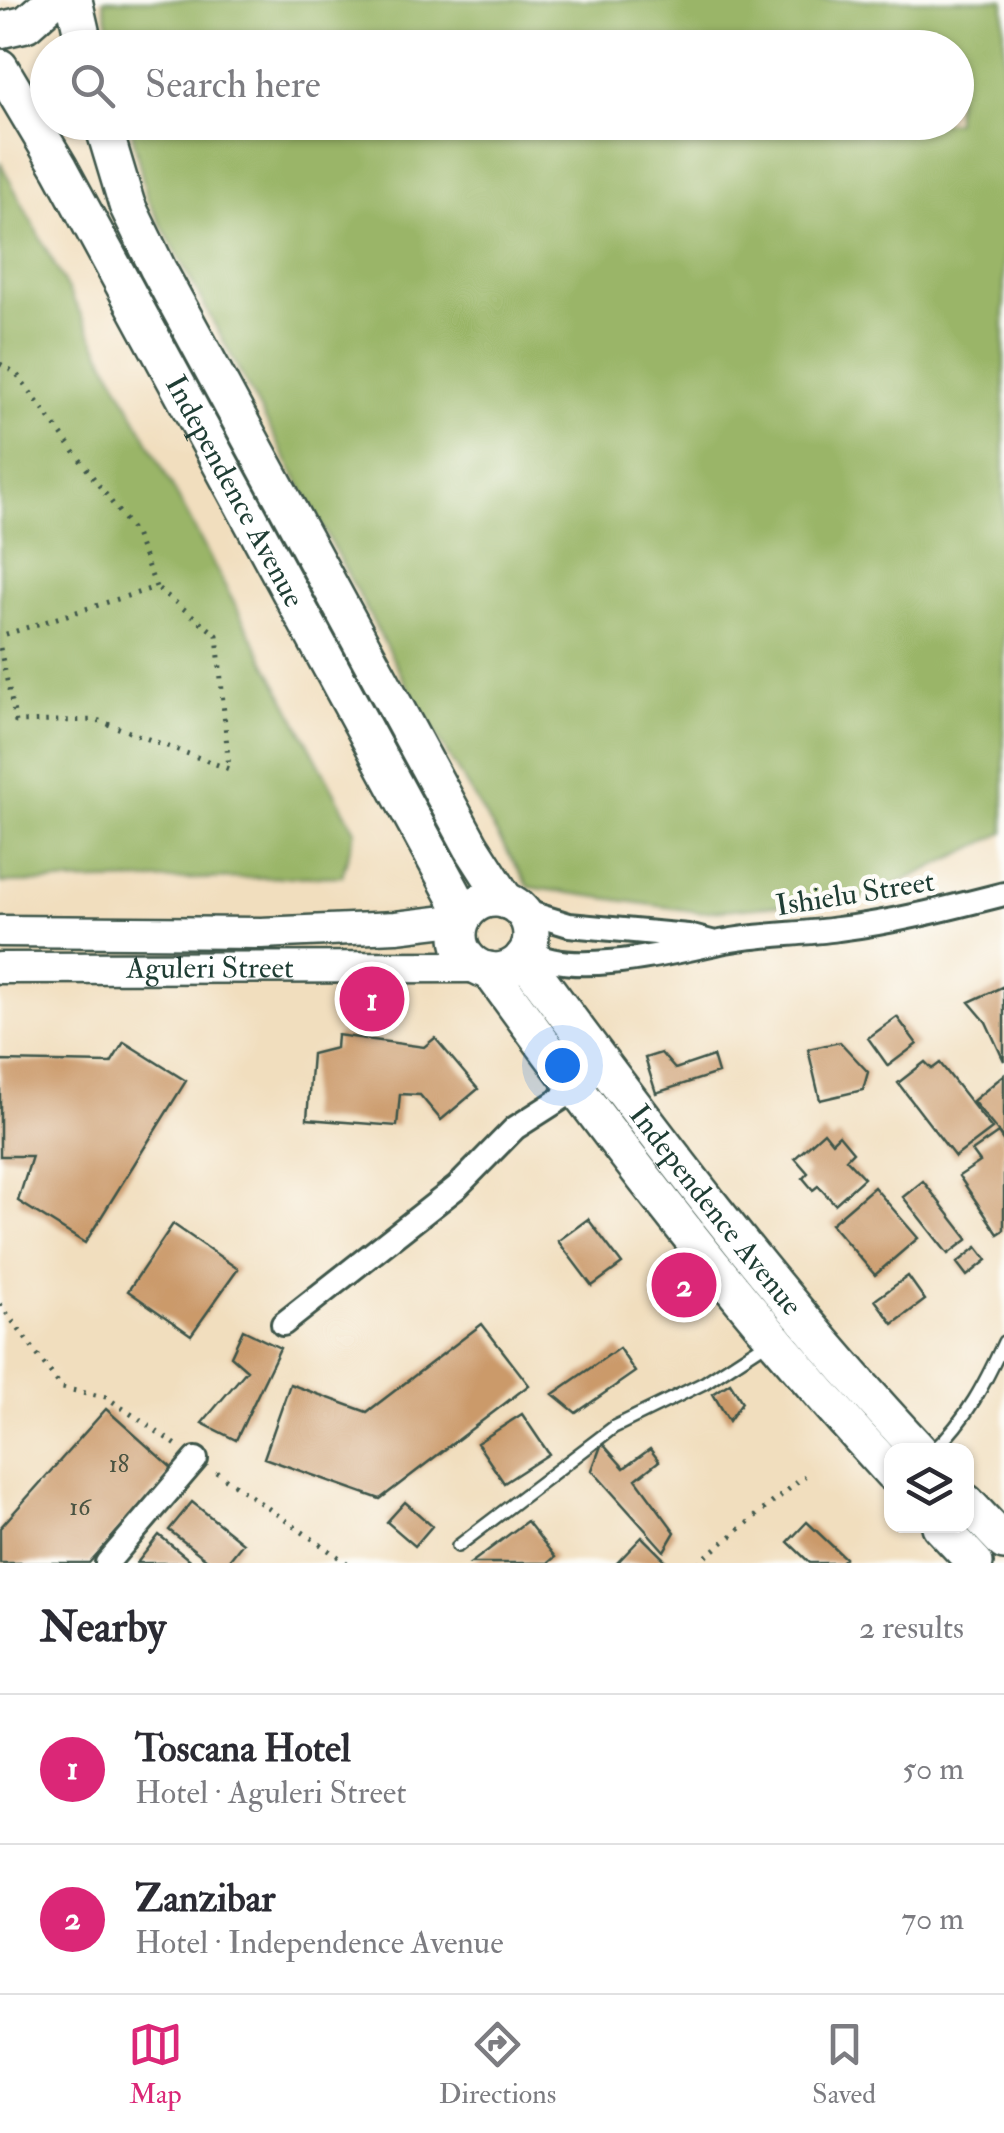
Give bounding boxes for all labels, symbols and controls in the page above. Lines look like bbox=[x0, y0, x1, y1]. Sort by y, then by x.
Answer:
search box bbox=[30, 30, 974, 140]
icon: search bbox=[65, 58, 120, 113]
text: Search here bbox=[145, 61, 321, 109]
street label: Independence Avenue bbox=[157, 369, 313, 614]
street label: Ishielu Street bbox=[773, 863, 937, 924]
street label: Aguleri Street bbox=[125, 949, 294, 987]
pin: 1 bbox=[340, 962, 404, 1036]
your location bbox=[537, 1040, 588, 1091]
street label: Independence Avenue bbox=[621, 1097, 810, 1323]
pin: 2 bbox=[652, 1248, 716, 1322]
map controls bbox=[884, 1443, 974, 1533]
button: layers bbox=[884, 1443, 974, 1533]
house number: 18 bbox=[109, 1449, 130, 1480]
house number: 16 bbox=[69, 1492, 92, 1523]
text: Nearby bbox=[40, 1602, 166, 1654]
text: 2 results bbox=[859, 1608, 964, 1648]
text: Toscana Hotel bbox=[135, 1725, 351, 1773]
text: 1 bbox=[67, 1749, 78, 1789]
text: 50 m bbox=[902, 1749, 964, 1789]
text: Hotel · Aguleri Street bbox=[135, 1773, 407, 1813]
text: Zanzibar bbox=[135, 1875, 275, 1923]
text: 2 bbox=[64, 1899, 81, 1939]
text: 70 m bbox=[901, 1899, 964, 1939]
text: Hotel · Independence Avenue bbox=[135, 1923, 504, 1963]
tab: Map bbox=[128, 2017, 183, 2112]
tab: Directions bbox=[439, 2017, 556, 2112]
tab: Saved bbox=[812, 2017, 876, 2112]

